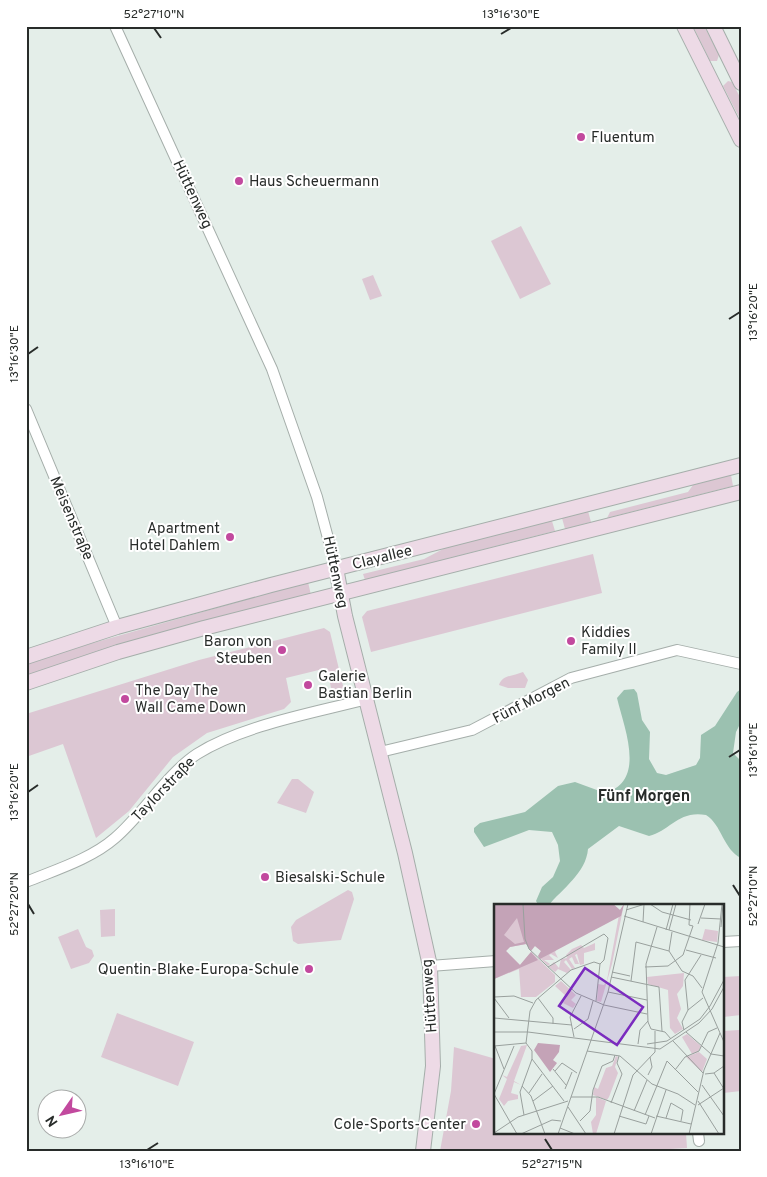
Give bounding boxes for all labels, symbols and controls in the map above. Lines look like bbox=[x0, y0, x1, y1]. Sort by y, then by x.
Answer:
text: 52°27'10"N bbox=[123, 7, 185, 23]
text: 13°16'30"E bbox=[482, 7, 540, 23]
place label: Fluentum bbox=[591, 129, 655, 148]
marker: Fluentum bbox=[575, 131, 587, 143]
street label: Hüttenweg bbox=[167, 157, 216, 232]
place label: Haus Scheuermann bbox=[249, 173, 379, 192]
marker: Haus Scheuermann bbox=[233, 175, 245, 187]
text: 13°16'20"E bbox=[746, 283, 762, 341]
text: 13°16'30"E bbox=[7, 325, 23, 383]
street label: Meisenstraße bbox=[44, 474, 97, 563]
place label: Apartment Hotel Dahlem bbox=[129, 520, 220, 556]
marker: Apartment Hotel Dahlem bbox=[224, 531, 236, 543]
street label: Hüttenweg bbox=[318, 534, 351, 610]
street label: Clayallee bbox=[350, 542, 414, 575]
place label: Kiddies Family II bbox=[581, 624, 637, 660]
place label: Baron von Steuben bbox=[204, 633, 272, 669]
marker: Kiddies Family II bbox=[565, 635, 577, 647]
marker: Baron von Steuben bbox=[276, 644, 288, 656]
place label: Galerie Bastian Berlin bbox=[318, 668, 412, 704]
street label: Fünf Morgen bbox=[490, 674, 574, 729]
marker: Galerie Bastian Berlin bbox=[302, 679, 314, 691]
place label: The Day The Wall Came Down bbox=[135, 682, 246, 718]
marker: The Day The Wall Came Down bbox=[119, 693, 131, 705]
text: 13°16'10"E bbox=[746, 722, 762, 778]
street label: Taylorstraße bbox=[128, 754, 200, 827]
text: 13°16'20"E bbox=[7, 763, 23, 821]
district label: Fünf Morgen bbox=[598, 787, 690, 807]
text: 52°27'10"N bbox=[746, 865, 762, 927]
place label: Biesalski-Schule bbox=[275, 869, 385, 888]
marker: Biesalski-Schule bbox=[259, 871, 271, 883]
text: 52°27'20"N bbox=[7, 872, 23, 936]
inset map bbox=[494, 904, 724, 1134]
street label: Hüttenweg bbox=[418, 958, 443, 1033]
place label: Quentin-Blake-Europa-Schule bbox=[98, 961, 299, 980]
marker: Quentin-Blake-Europa-Schule bbox=[303, 963, 315, 975]
north arrow bbox=[38, 1090, 88, 1140]
text: N bbox=[43, 1112, 62, 1129]
place label: Cole-Sports-Center bbox=[334, 1116, 466, 1135]
marker: Cole-Sports-Center bbox=[470, 1118, 482, 1130]
text: 13°16'10"E bbox=[119, 1157, 175, 1173]
text: 52°27'15"N bbox=[522, 1157, 582, 1173]

